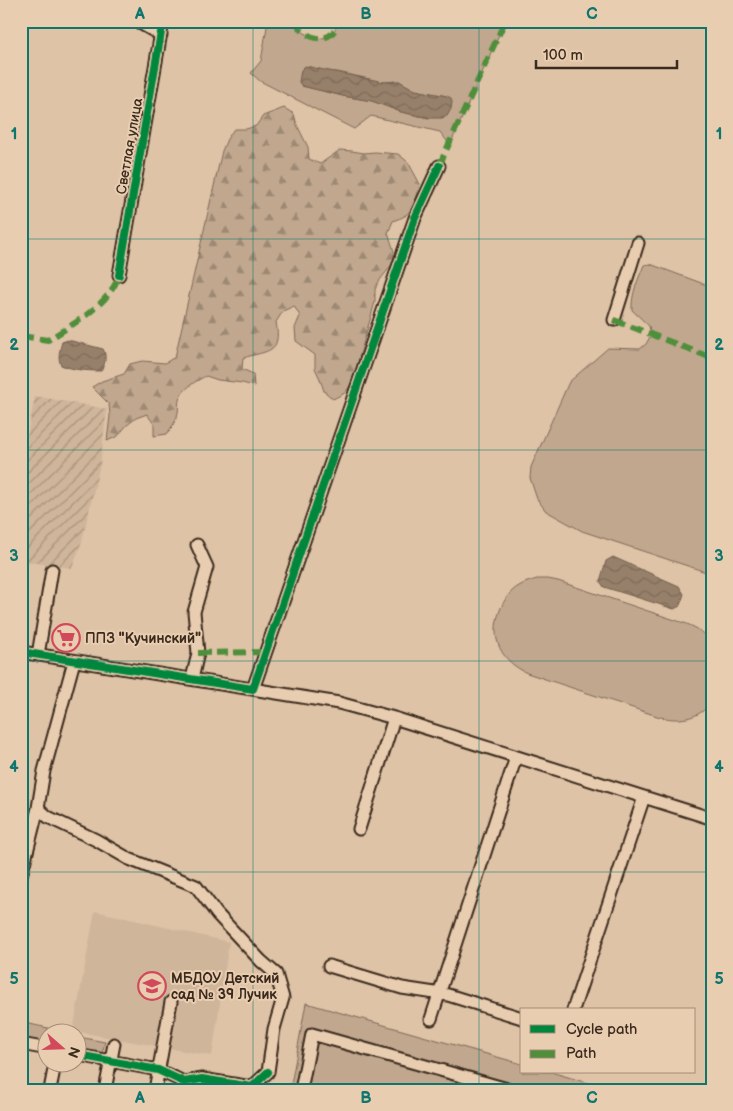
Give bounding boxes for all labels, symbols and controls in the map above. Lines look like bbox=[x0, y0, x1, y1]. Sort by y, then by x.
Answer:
text: A bbox=[134, 5, 145, 24]
text: B bbox=[360, 5, 372, 24]
text: C bbox=[586, 5, 598, 24]
scale bar bbox=[536, 38, 677, 70]
text: 100 m bbox=[543, 46, 583, 65]
street label: Светлая улица bbox=[113, 96, 146, 196]
text: 1 bbox=[11, 125, 17, 144]
text: 1 bbox=[716, 125, 722, 144]
text: 2 bbox=[9, 336, 19, 355]
text: 2 bbox=[714, 336, 724, 355]
text: 3 bbox=[9, 547, 19, 566]
text: 3 bbox=[714, 547, 724, 566]
supermarket icon: ППЗ "Кучинский" bbox=[51, 623, 81, 653]
place label: ППЗ "Кучинский" bbox=[85, 630, 201, 647]
text: 4 bbox=[9, 758, 19, 777]
text: 4 bbox=[714, 758, 724, 777]
text: 5 bbox=[9, 970, 19, 989]
place label: МБДОУ Детский сад № 39 Лучик bbox=[171, 970, 279, 1003]
text: 5 bbox=[714, 970, 724, 989]
school or university icon: МБДОУ Детский сад № 39 Лучик bbox=[137, 971, 167, 1001]
legend bbox=[520, 1008, 696, 1074]
text: Cycle path bbox=[566, 1020, 637, 1039]
north arrow bbox=[38, 1024, 88, 1074]
text: N bbox=[64, 1044, 84, 1060]
text: Path bbox=[566, 1044, 596, 1063]
text: A bbox=[134, 1089, 145, 1108]
text: B bbox=[360, 1089, 372, 1108]
text: C bbox=[586, 1089, 598, 1108]

